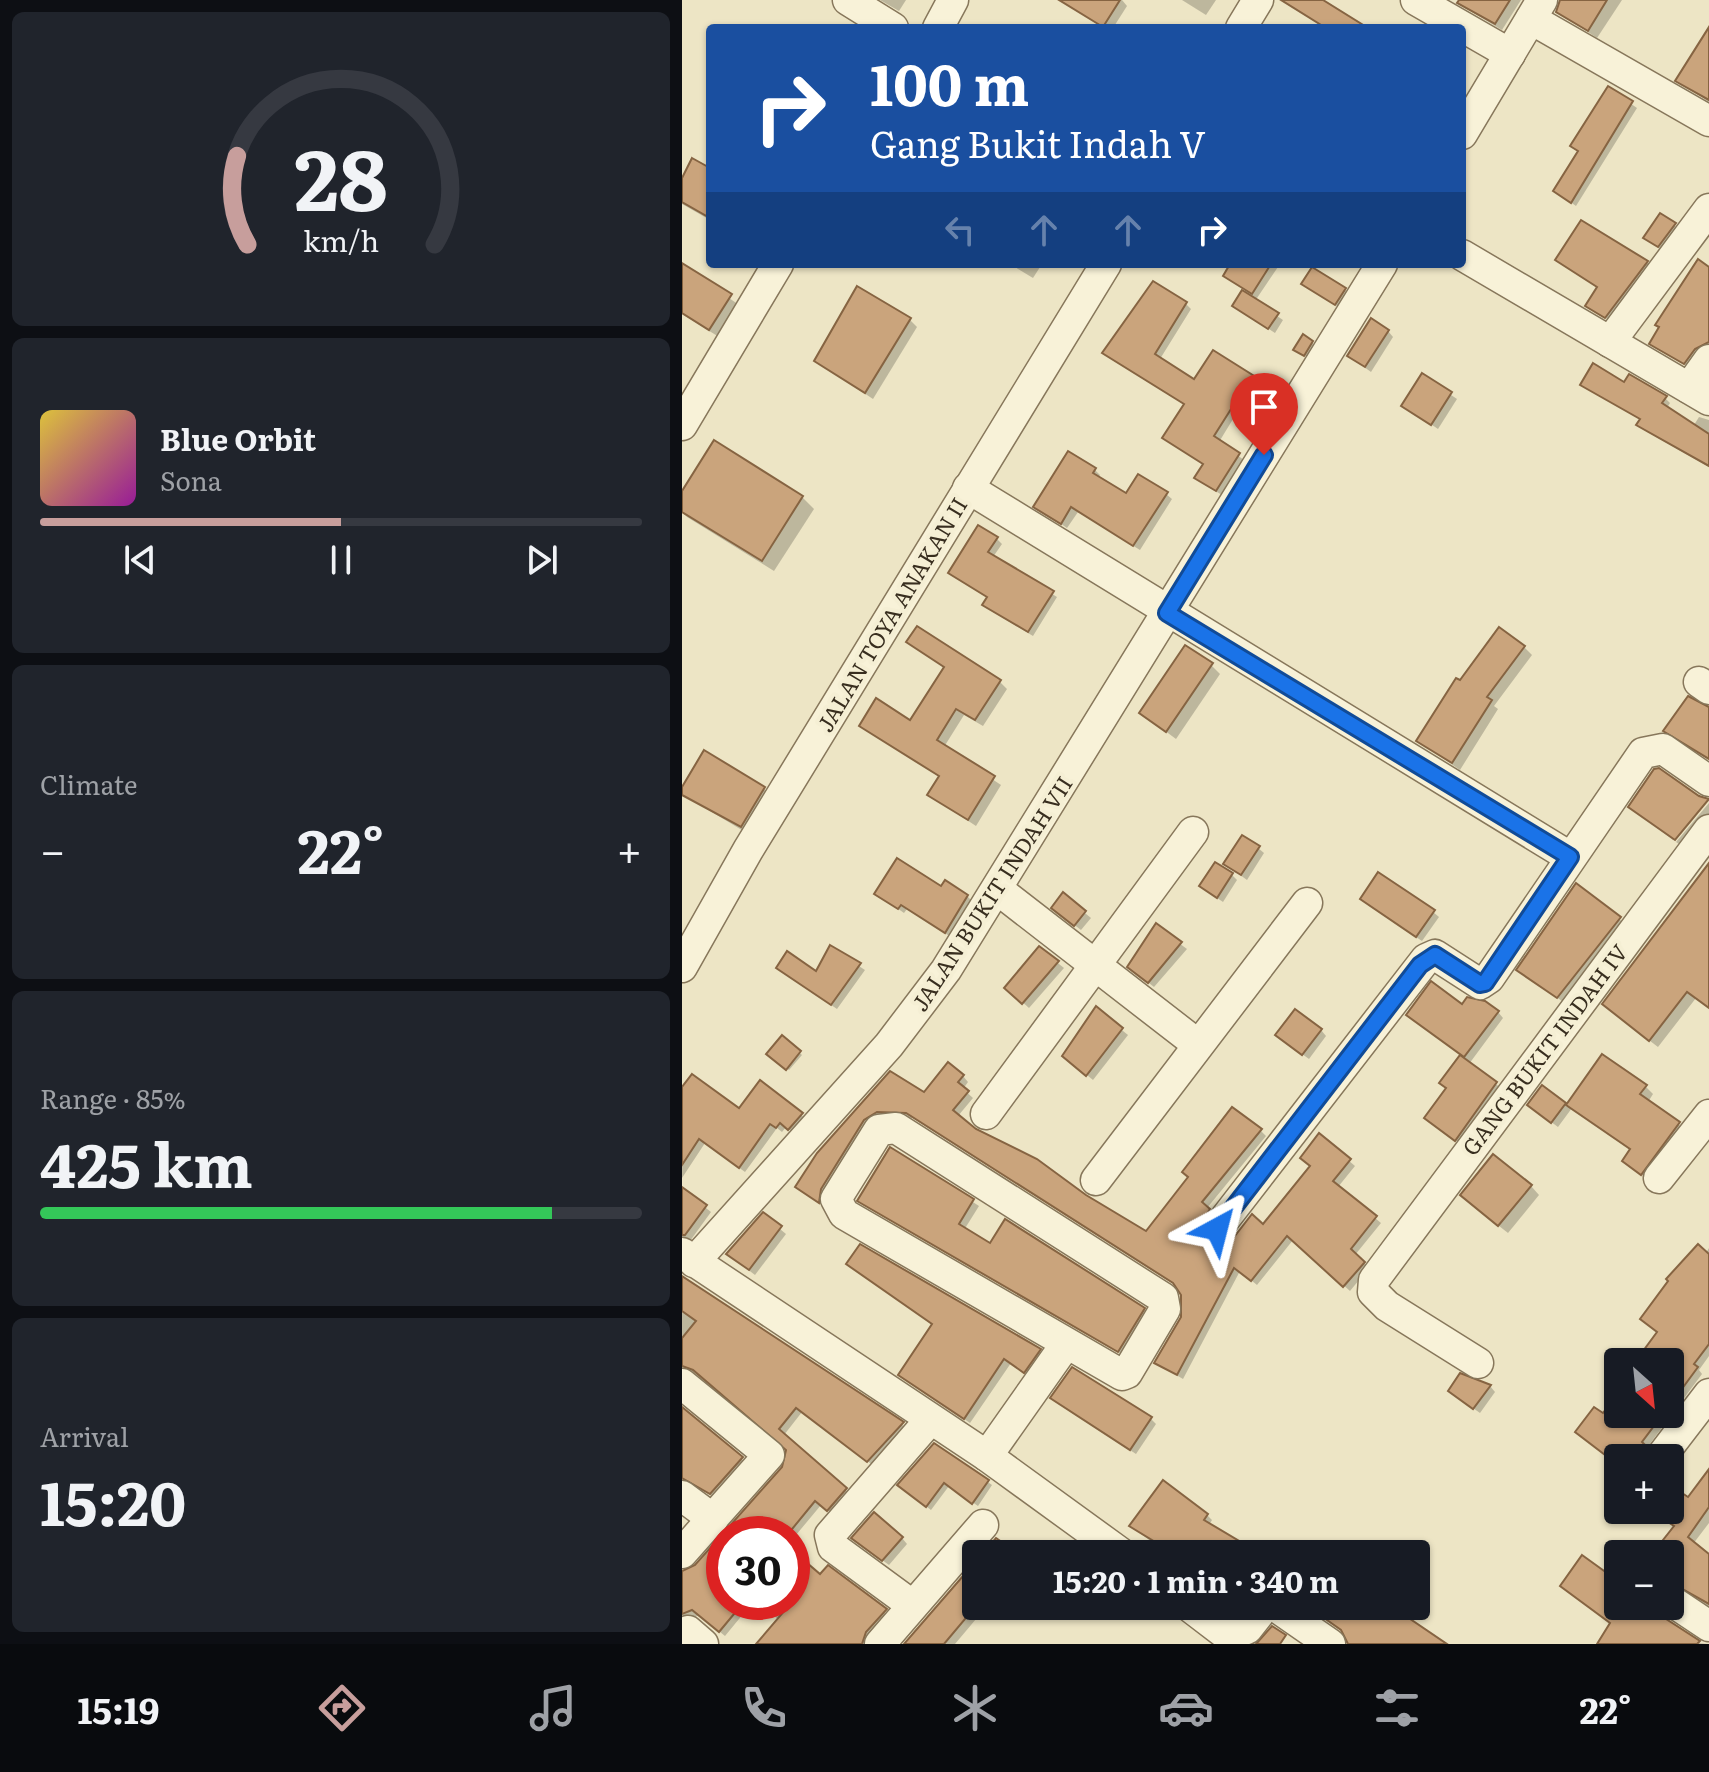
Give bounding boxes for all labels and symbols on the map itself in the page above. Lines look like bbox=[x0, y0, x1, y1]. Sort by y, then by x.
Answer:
pin bbox=[1230, 373, 1298, 455]
street label: JALAN TOYA ANAKAN II bbox=[808, 490, 974, 738]
street label: JALAN BUKIT INDAH VII bbox=[902, 769, 1080, 1017]
street label: GANG BUKIT INDAH IV bbox=[1453, 936, 1635, 1162]
position arrow bbox=[1175, 1187, 1259, 1271]
north arrow bbox=[1604, 1348, 1684, 1428]
speed limit sign: 30 bbox=[706, 1516, 810, 1620]

